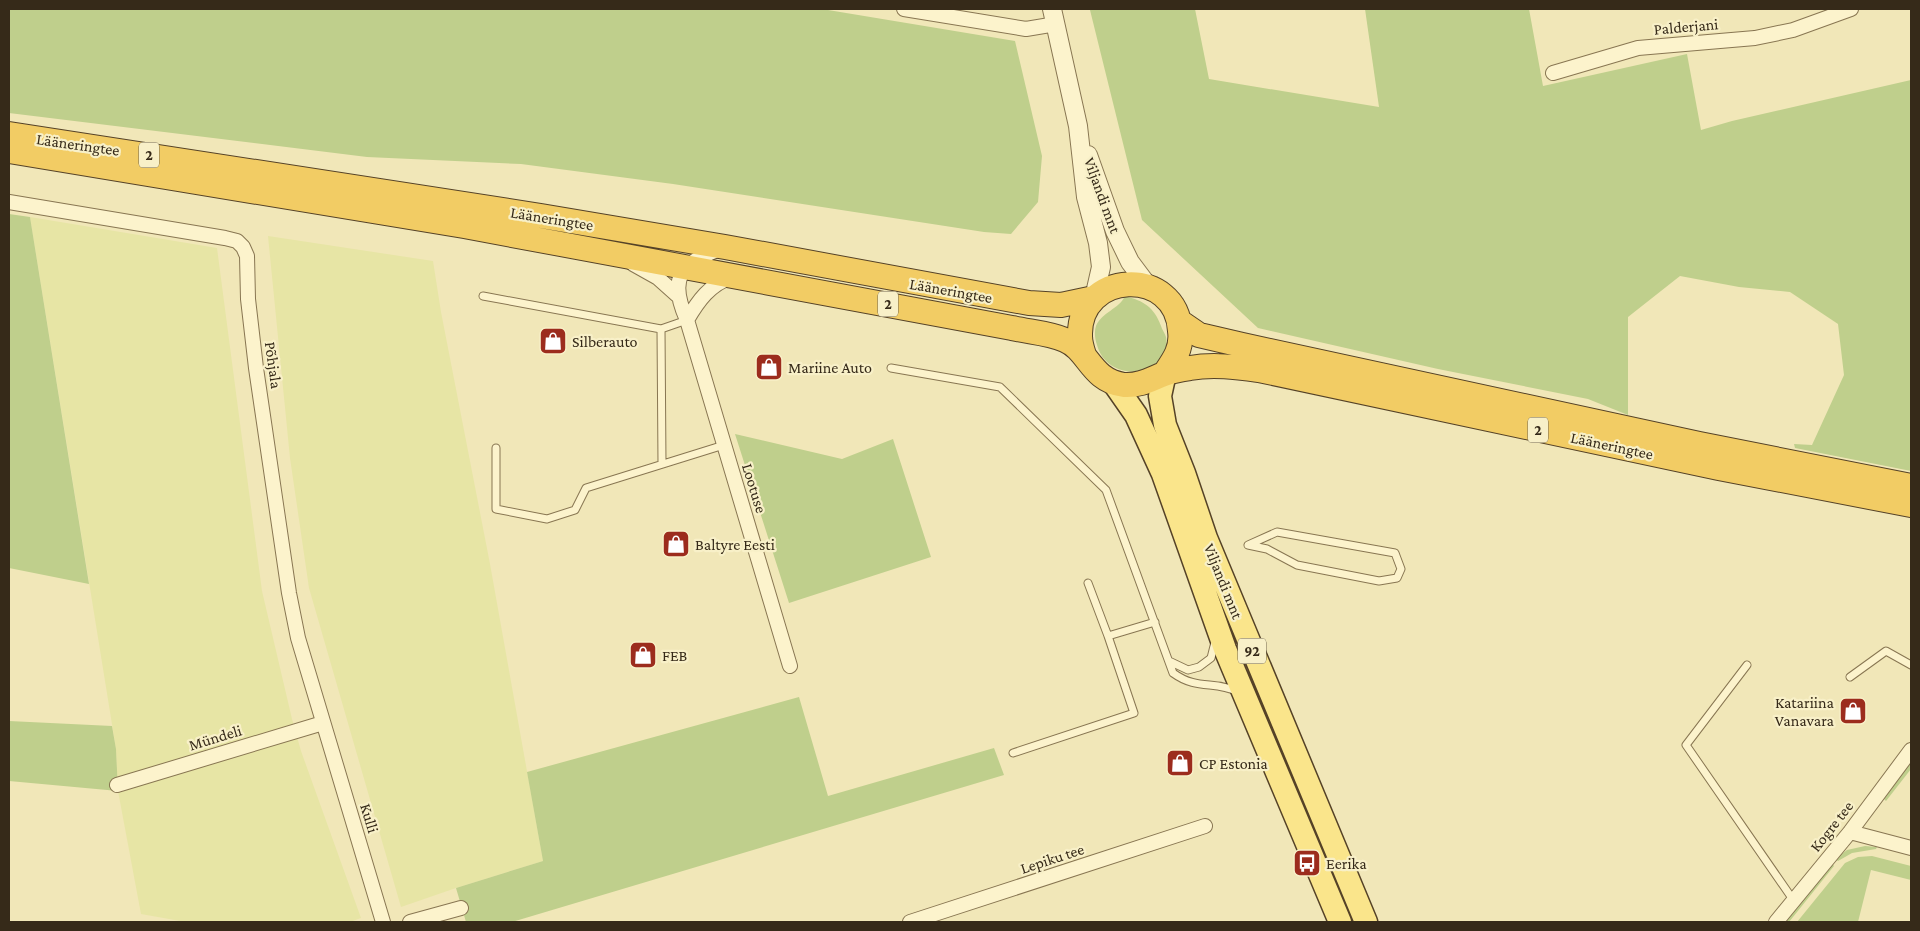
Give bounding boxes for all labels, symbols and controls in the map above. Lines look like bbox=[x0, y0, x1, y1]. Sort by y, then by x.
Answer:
street label: Palderjani bbox=[1653, 15, 1719, 39]
street label: Lääneringtee bbox=[35, 130, 121, 160]
road number: 2 bbox=[139, 142, 159, 168]
street label: Viljandi mnt bbox=[1080, 155, 1124, 236]
street label: Lääneringtee bbox=[509, 204, 595, 234]
street label: Lääneringtee bbox=[908, 275, 994, 307]
road number: 2 bbox=[878, 292, 898, 316]
shop icon: Silberauto bbox=[538, 326, 568, 356]
place label: Silberauto bbox=[572, 333, 638, 350]
street label: Põhjala bbox=[261, 341, 285, 390]
shop icon: Mariine Auto bbox=[754, 352, 784, 382]
place label: Mariine Auto bbox=[788, 359, 872, 376]
road number: 2 bbox=[1528, 418, 1548, 442]
street label: Lääneringtee bbox=[1569, 428, 1655, 464]
street label: Lootuse bbox=[739, 461, 770, 515]
shop icon: Baltyre Eesti bbox=[661, 529, 691, 559]
place label: Baltyre Eesti bbox=[695, 536, 775, 554]
street label: Viljandi mnt bbox=[1200, 541, 1247, 622]
road number: 92 bbox=[1238, 638, 1266, 664]
shop icon: FEB bbox=[628, 640, 658, 670]
place label: FEB bbox=[662, 647, 688, 664]
place label: Katariina Vanavara bbox=[1775, 694, 1835, 729]
shop icon: Katariina Vanavara bbox=[1838, 696, 1868, 726]
street label: Mündeli bbox=[187, 721, 244, 754]
shop icon: CP Estonia bbox=[1165, 748, 1195, 778]
place label: CP Estonia bbox=[1199, 755, 1268, 772]
street label: Kogre tee bbox=[1806, 798, 1857, 856]
street label: Kulli bbox=[357, 801, 382, 835]
street label: Lepiku tee bbox=[1018, 840, 1086, 878]
bus stop icon: Eerika bbox=[1292, 848, 1322, 878]
place label: Eerika bbox=[1326, 855, 1367, 872]

